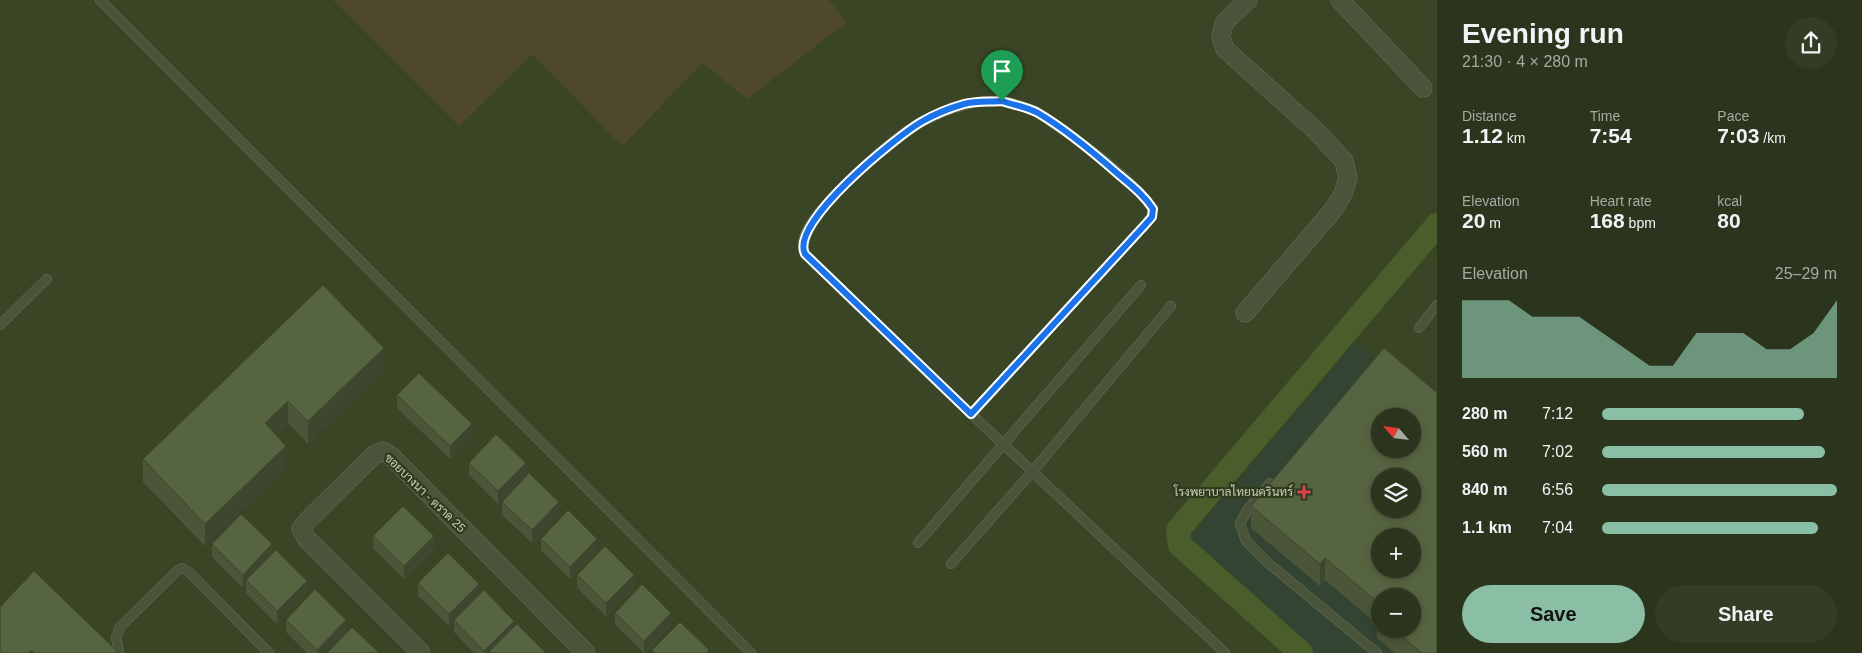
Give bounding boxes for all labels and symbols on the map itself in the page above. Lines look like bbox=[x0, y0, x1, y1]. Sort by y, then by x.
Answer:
pin bbox=[981, 50, 1023, 101]
north arrow bbox=[1371, 408, 1421, 458]
street label: ซอยบางนา - ตราด 25 bbox=[382, 451, 469, 535]
place label: โรงพยาบาลไทยนครินทร์ bbox=[1173, 484, 1293, 499]
marker: โรงพยาบาลไทยนครินทร์ bbox=[1297, 485, 1311, 499]

